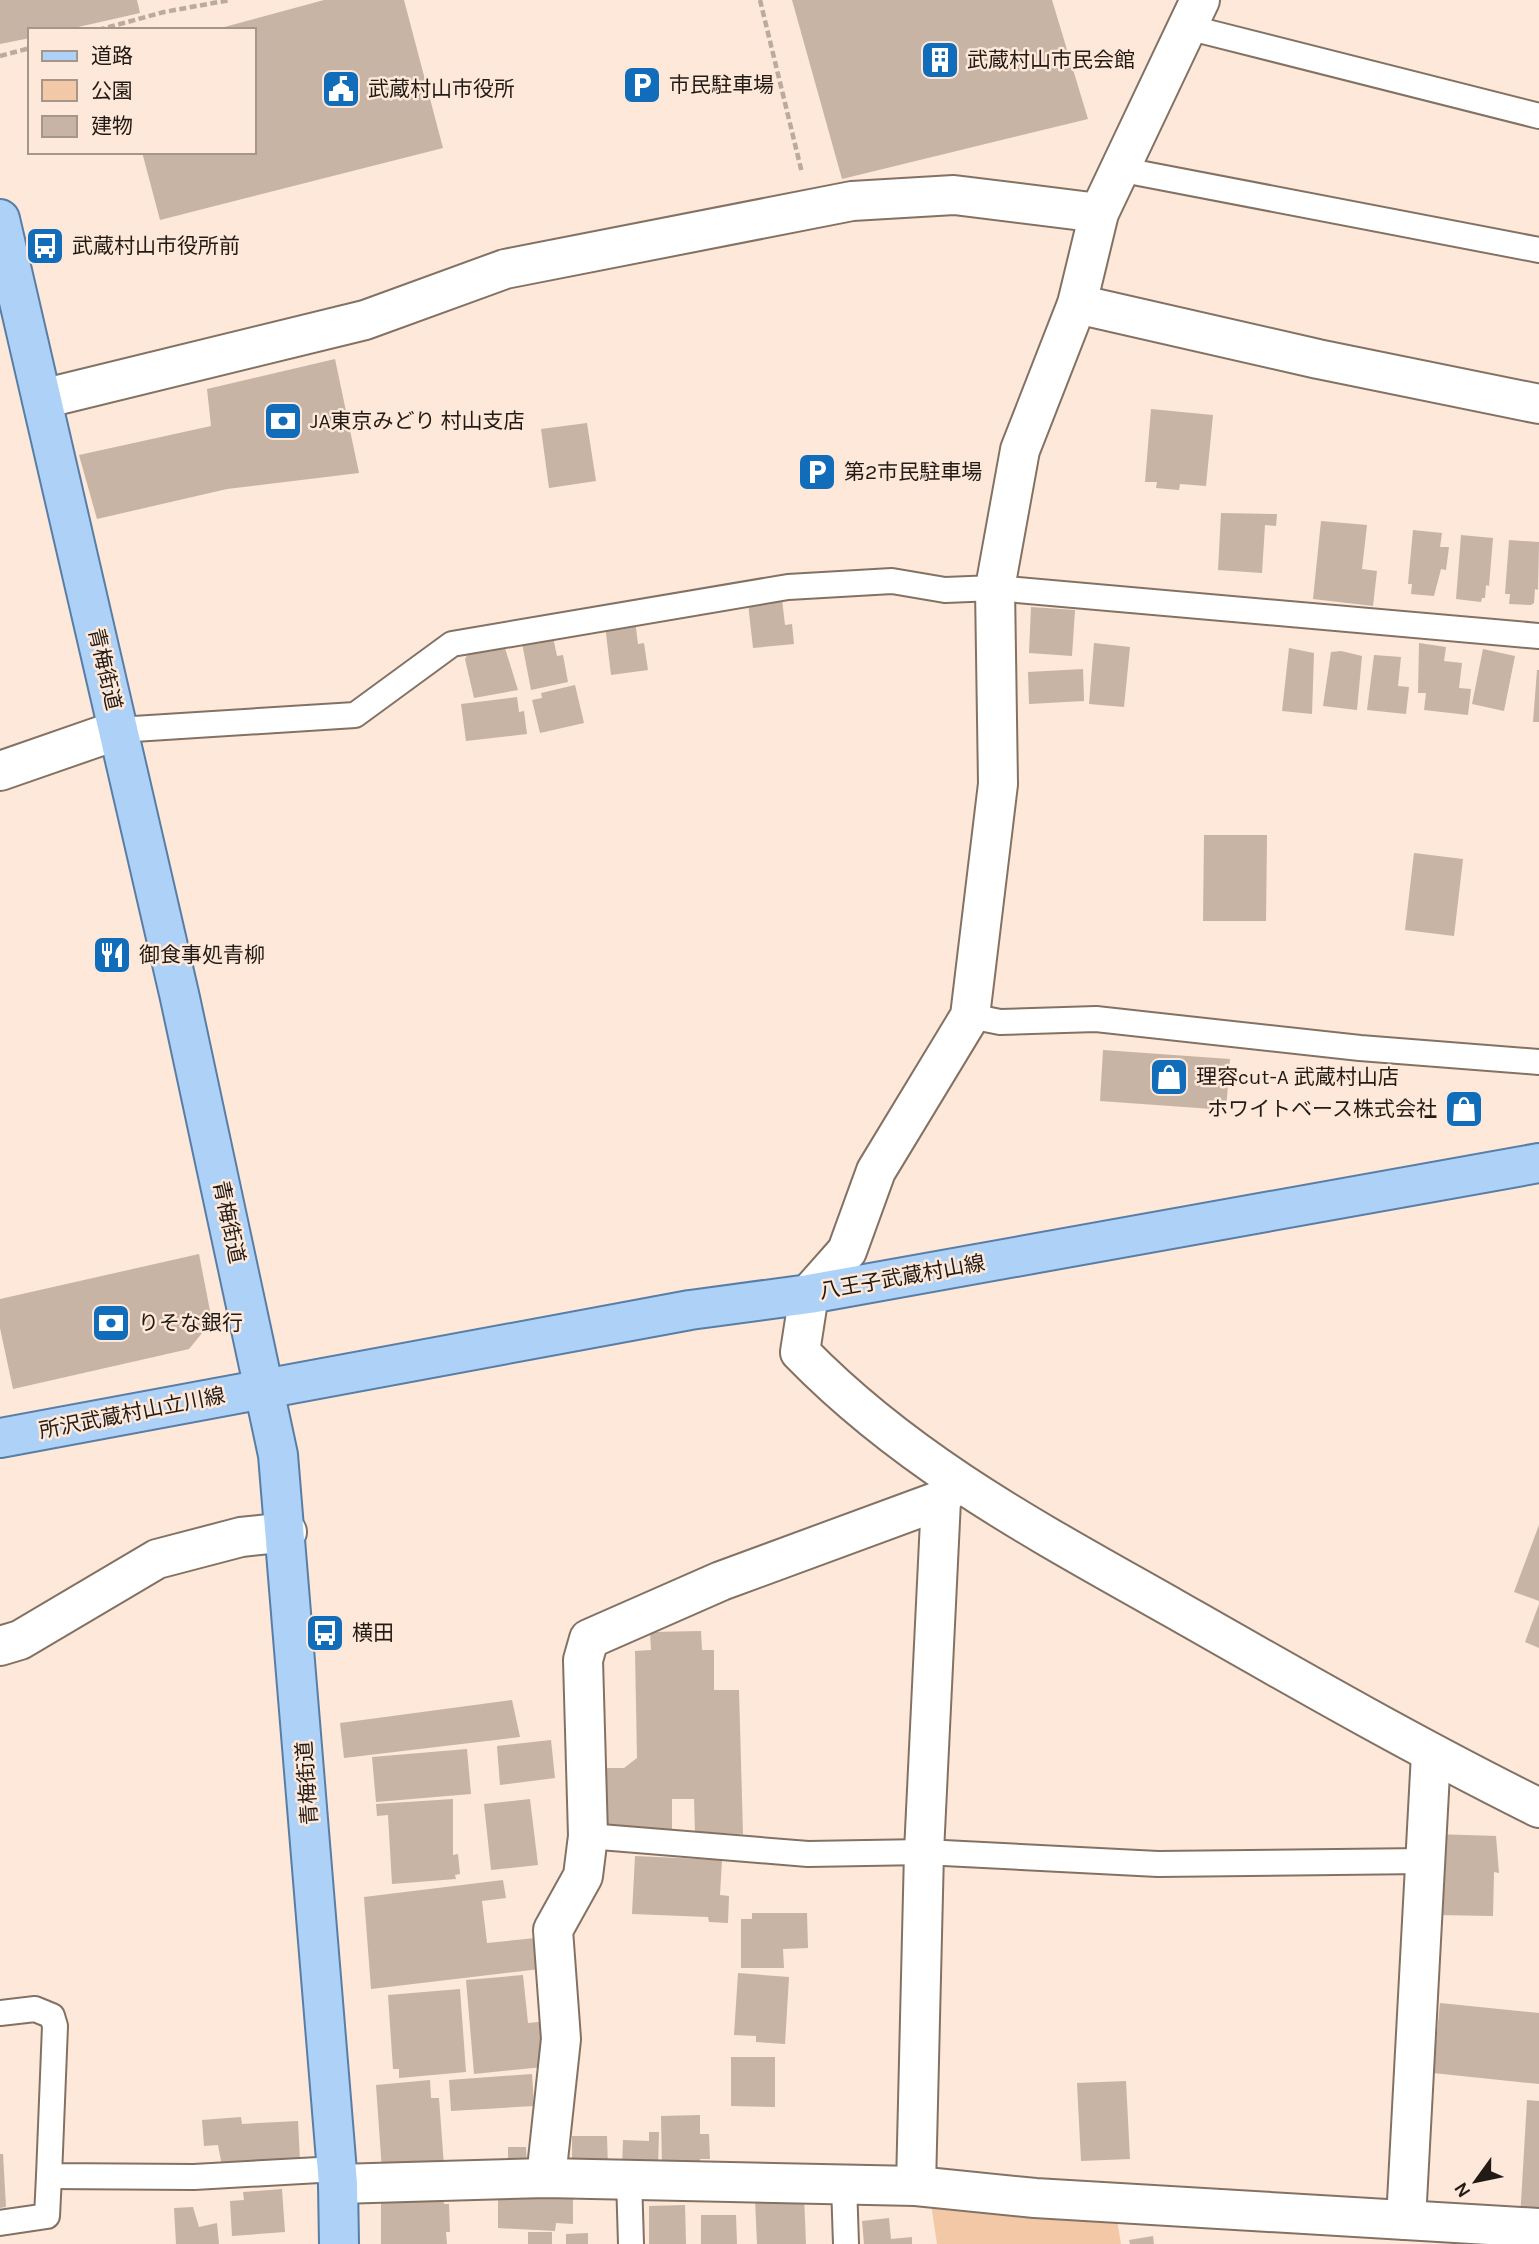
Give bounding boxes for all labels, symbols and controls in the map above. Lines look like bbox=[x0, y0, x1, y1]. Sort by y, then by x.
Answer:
legend bbox=[28, 28, 256, 154]
building icon: 武蔵村山市民会館 bbox=[919, 39, 961, 81]
text: 道路 bbox=[91, 44, 133, 68]
place label: 武蔵村山市民会館 bbox=[967, 48, 1135, 72]
parking icon: 市民駐車場 bbox=[621, 64, 663, 106]
public building icon: 武蔵村山市役所 bbox=[320, 68, 362, 110]
place label: 市民駐車場 bbox=[669, 73, 774, 97]
place label: 武蔵村山市役所 bbox=[368, 77, 515, 101]
text: 公園 bbox=[91, 79, 133, 103]
text: 建物 bbox=[91, 114, 133, 138]
bus stop icon: 武蔵村山市役所前 bbox=[24, 225, 66, 267]
place label: 武蔵村山市役所前 bbox=[72, 234, 240, 258]
bank icon: JA東京みどり 村山支店 bbox=[262, 400, 304, 442]
place label: JA東京みどり 村山支店 bbox=[310, 409, 525, 433]
parking icon: 第2市民駐車場 bbox=[796, 451, 838, 493]
place label: 第2市民駐車場 bbox=[844, 460, 982, 484]
street label: 青梅街道 bbox=[84, 625, 126, 713]
restaurant icon: 御食事処青柳 bbox=[91, 934, 133, 976]
place label: 御食事処青柳 bbox=[139, 943, 265, 967]
shop icon: 理容cut-A 武蔵村山店 bbox=[1148, 1056, 1190, 1098]
place label: 理容cut-A 武蔵村山店 bbox=[1196, 1065, 1399, 1089]
shop icon: ホワイトベース株式会社 bbox=[1443, 1088, 1485, 1130]
place label: ホワイトベース株式会社 bbox=[1207, 1097, 1437, 1121]
street label: 青梅街道 bbox=[209, 1178, 249, 1266]
street label: 八王子武蔵村山線 bbox=[817, 1251, 987, 1303]
bank icon: りそな銀行 bbox=[90, 1302, 132, 1344]
place label: りそな銀行 bbox=[138, 1311, 243, 1335]
street label: 所沢武蔵村山立川線 bbox=[37, 1383, 227, 1443]
bus stop icon: 横田 bbox=[304, 1612, 346, 1654]
place label: 横田 bbox=[352, 1621, 394, 1645]
street label: 青梅街道 bbox=[292, 1740, 322, 1826]
north arrow bbox=[1441, 2146, 1511, 2216]
text: N bbox=[1450, 2178, 1476, 2201]

